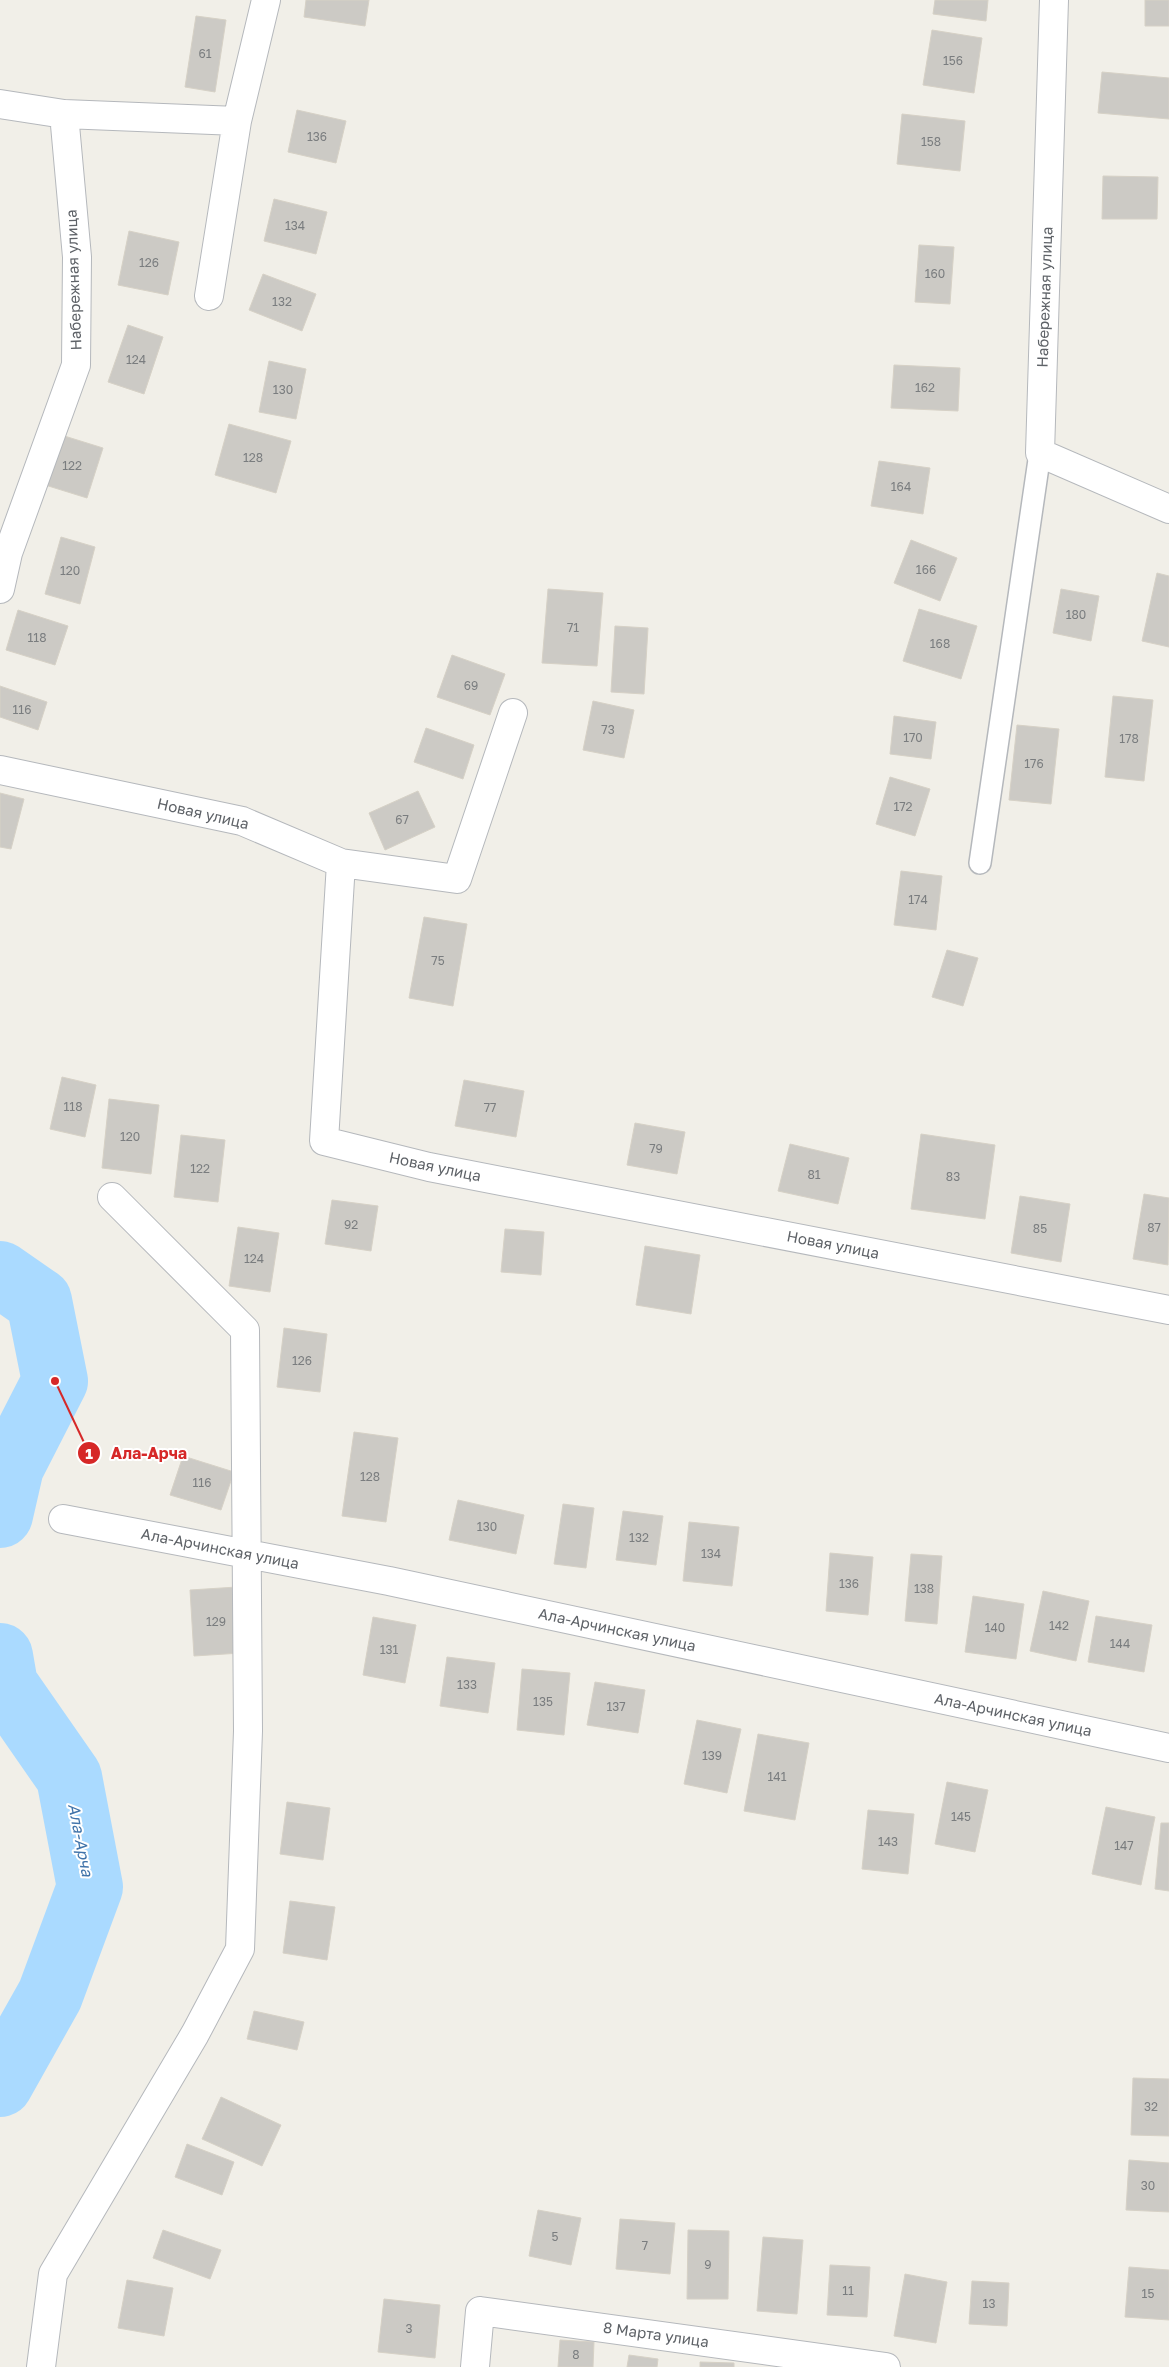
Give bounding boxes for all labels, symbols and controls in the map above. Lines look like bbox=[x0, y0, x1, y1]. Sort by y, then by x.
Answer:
house number: 61 bbox=[198, 46, 212, 61]
house number: 156 bbox=[943, 53, 963, 68]
house number: 136 bbox=[307, 129, 327, 144]
house number: 158 bbox=[921, 134, 941, 149]
street label: Набережная улица bbox=[62, 209, 84, 351]
house number: 134 bbox=[285, 218, 305, 233]
street label: Набережная улица bbox=[1033, 226, 1055, 368]
house number: 126 bbox=[139, 255, 159, 270]
house number: 160 bbox=[925, 266, 945, 281]
house number: 132 bbox=[272, 294, 292, 309]
house number: 124 bbox=[126, 352, 146, 367]
house number: 162 bbox=[915, 380, 935, 395]
house number: 130 bbox=[273, 382, 293, 397]
house number: 128 bbox=[243, 450, 263, 465]
house number: 122 bbox=[62, 458, 82, 473]
house number: 164 bbox=[891, 479, 911, 494]
house number: 166 bbox=[916, 562, 936, 577]
house number: 120 bbox=[60, 563, 80, 578]
house number: 180 bbox=[1066, 607, 1086, 622]
house number: 71 bbox=[567, 620, 579, 635]
house number: 118 bbox=[28, 630, 46, 645]
house number: 168 bbox=[930, 636, 950, 651]
house number: 69 bbox=[464, 678, 478, 693]
house number: 116 bbox=[13, 702, 31, 717]
house number: 73 bbox=[601, 722, 615, 737]
house number: 170 bbox=[903, 730, 923, 745]
house number: 178 bbox=[1119, 731, 1139, 746]
house number: 176 bbox=[1024, 756, 1044, 771]
street label: Новая улица bbox=[156, 794, 251, 832]
house number: 172 bbox=[893, 799, 913, 814]
house number: 67 bbox=[395, 812, 409, 827]
house number: 174 bbox=[908, 892, 928, 907]
house number: 75 bbox=[431, 953, 445, 968]
house number: 118 bbox=[64, 1099, 82, 1114]
house number: 77 bbox=[484, 1100, 496, 1115]
house number: 120 bbox=[120, 1129, 140, 1144]
house number: 79 bbox=[649, 1141, 663, 1156]
street label: Новая улица bbox=[388, 1147, 483, 1185]
house number: 122 bbox=[190, 1161, 210, 1176]
house number: 81 bbox=[807, 1167, 821, 1182]
house number: 83 bbox=[946, 1169, 960, 1184]
house number: 92 bbox=[344, 1217, 358, 1232]
house number: 87 bbox=[1147, 1220, 1161, 1235]
house number: 85 bbox=[1033, 1221, 1047, 1236]
street label: Новая улица bbox=[786, 1226, 881, 1262]
house number: 124 bbox=[244, 1251, 264, 1266]
house number: 126 bbox=[292, 1353, 312, 1368]
callout: Ала-Арча bbox=[76, 1438, 198, 1469]
text: Ала-Арча bbox=[111, 1443, 187, 1463]
text: 1 bbox=[85, 1444, 93, 1462]
house number: 128 bbox=[360, 1469, 380, 1484]
house number: 116 bbox=[193, 1475, 211, 1490]
house number: 130 bbox=[477, 1519, 497, 1534]
street label: Ала-Арчинская улица bbox=[140, 1524, 301, 1572]
house number: 132 bbox=[629, 1530, 649, 1545]
house number: 134 bbox=[701, 1546, 721, 1561]
house number: 136 bbox=[839, 1576, 859, 1591]
house number: 138 bbox=[914, 1581, 934, 1596]
street label: Ала-Арчинская улица bbox=[537, 1604, 698, 1655]
house number: 129 bbox=[206, 1614, 226, 1629]
house number: 142 bbox=[1049, 1618, 1069, 1633]
house number: 140 bbox=[985, 1620, 1005, 1635]
house number: 144 bbox=[1110, 1636, 1130, 1651]
house number: 131 bbox=[380, 1642, 399, 1657]
house number: 133 bbox=[457, 1677, 477, 1692]
street label: Ала-Арчинская улица bbox=[933, 1689, 1094, 1740]
house number: 135 bbox=[533, 1694, 553, 1709]
house number: 137 bbox=[606, 1699, 626, 1714]
house number: 139 bbox=[702, 1748, 722, 1763]
house number: 141 bbox=[768, 1769, 787, 1784]
water label: Ала-Арча bbox=[64, 1802, 98, 1879]
house number: 145 bbox=[951, 1809, 971, 1824]
house number: 143 bbox=[878, 1834, 898, 1849]
house number: 147 bbox=[1114, 1838, 1134, 1853]
house number: 32 bbox=[1144, 2099, 1158, 2114]
house number: 30 bbox=[1141, 2178, 1155, 2193]
house number: 5 bbox=[552, 2229, 559, 2244]
house number: 7 bbox=[642, 2238, 648, 2253]
house number: 9 bbox=[704, 2257, 712, 2272]
house number: 11 bbox=[842, 2283, 854, 2298]
house number: 15 bbox=[1142, 2286, 1154, 2301]
house number: 13 bbox=[983, 2296, 995, 2311]
street label: 8 Марта улица bbox=[602, 2318, 710, 2350]
house number: 3 bbox=[405, 2321, 413, 2336]
house number: 8 bbox=[572, 2347, 580, 2362]

